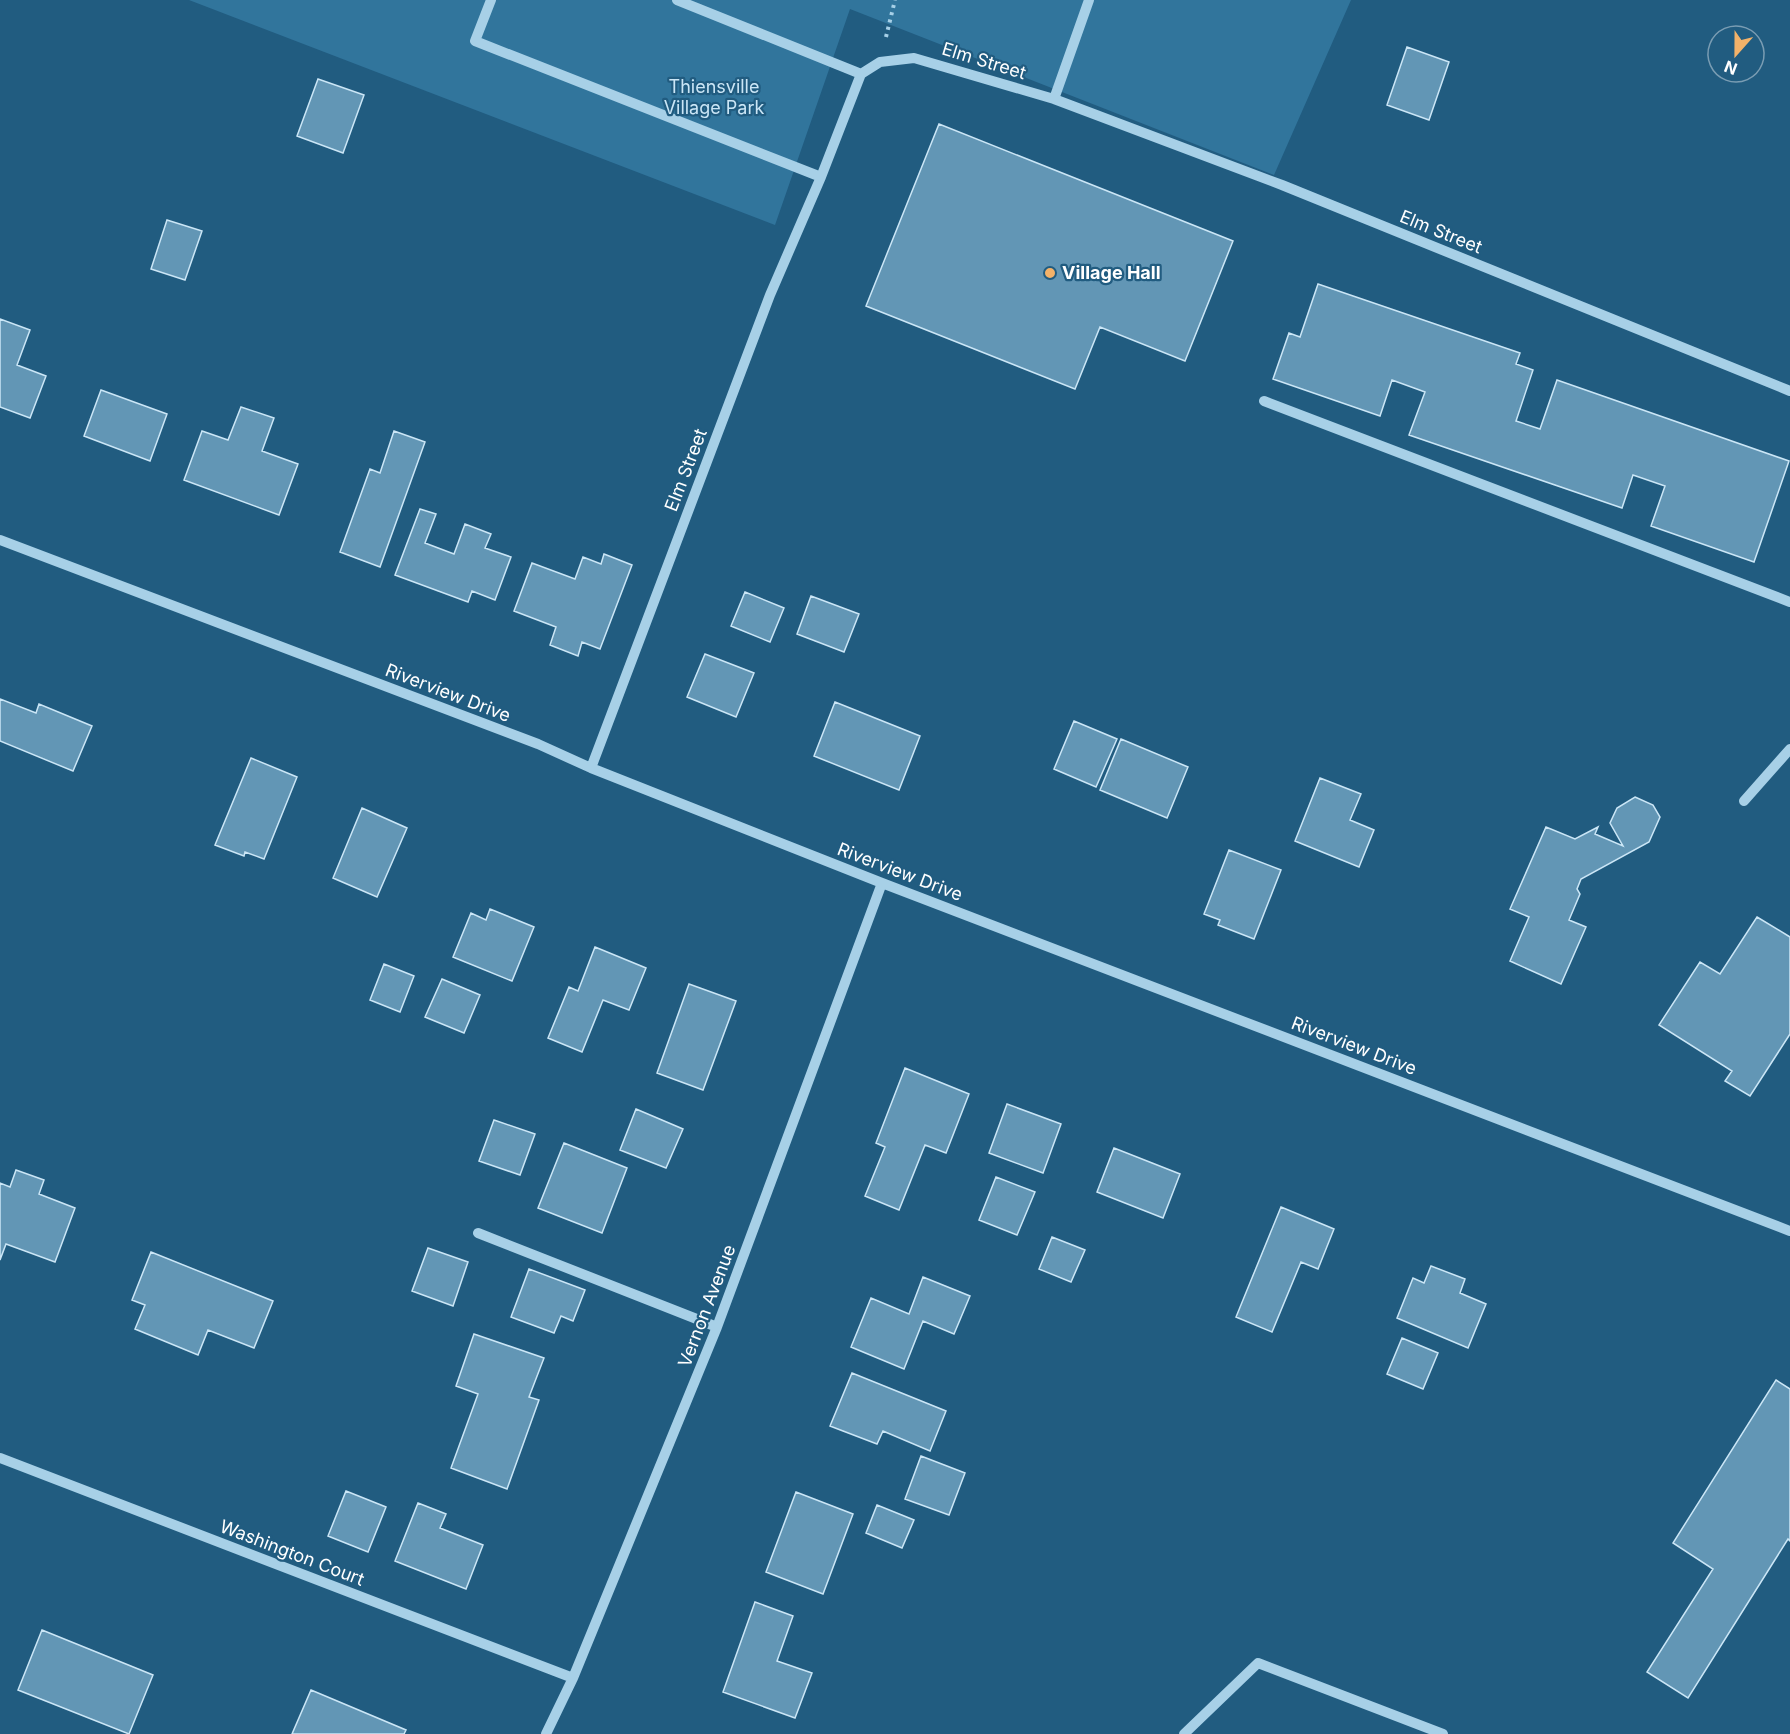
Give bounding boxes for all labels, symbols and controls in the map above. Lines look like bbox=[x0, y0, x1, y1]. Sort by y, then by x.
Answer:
north arrow bbox=[1706, 24, 1766, 84]
street label: Elm Street bbox=[940, 38, 1029, 83]
text: N bbox=[1721, 56, 1740, 80]
park label: Thiensville Village Park bbox=[664, 76, 764, 118]
street label: Elm Street bbox=[1397, 206, 1485, 258]
place label: Village Hall bbox=[1062, 262, 1161, 283]
marker: Village Hall bbox=[1043, 266, 1057, 280]
street label: Elm Street bbox=[660, 425, 711, 514]
street label: Riverview Drive bbox=[383, 659, 514, 726]
street label: Riverview Drive bbox=[835, 838, 966, 905]
street label: Riverview Drive bbox=[1289, 1012, 1420, 1079]
street label: Vernon Avenue bbox=[674, 1242, 740, 1370]
street label: Washington Court bbox=[217, 1515, 367, 1590]

